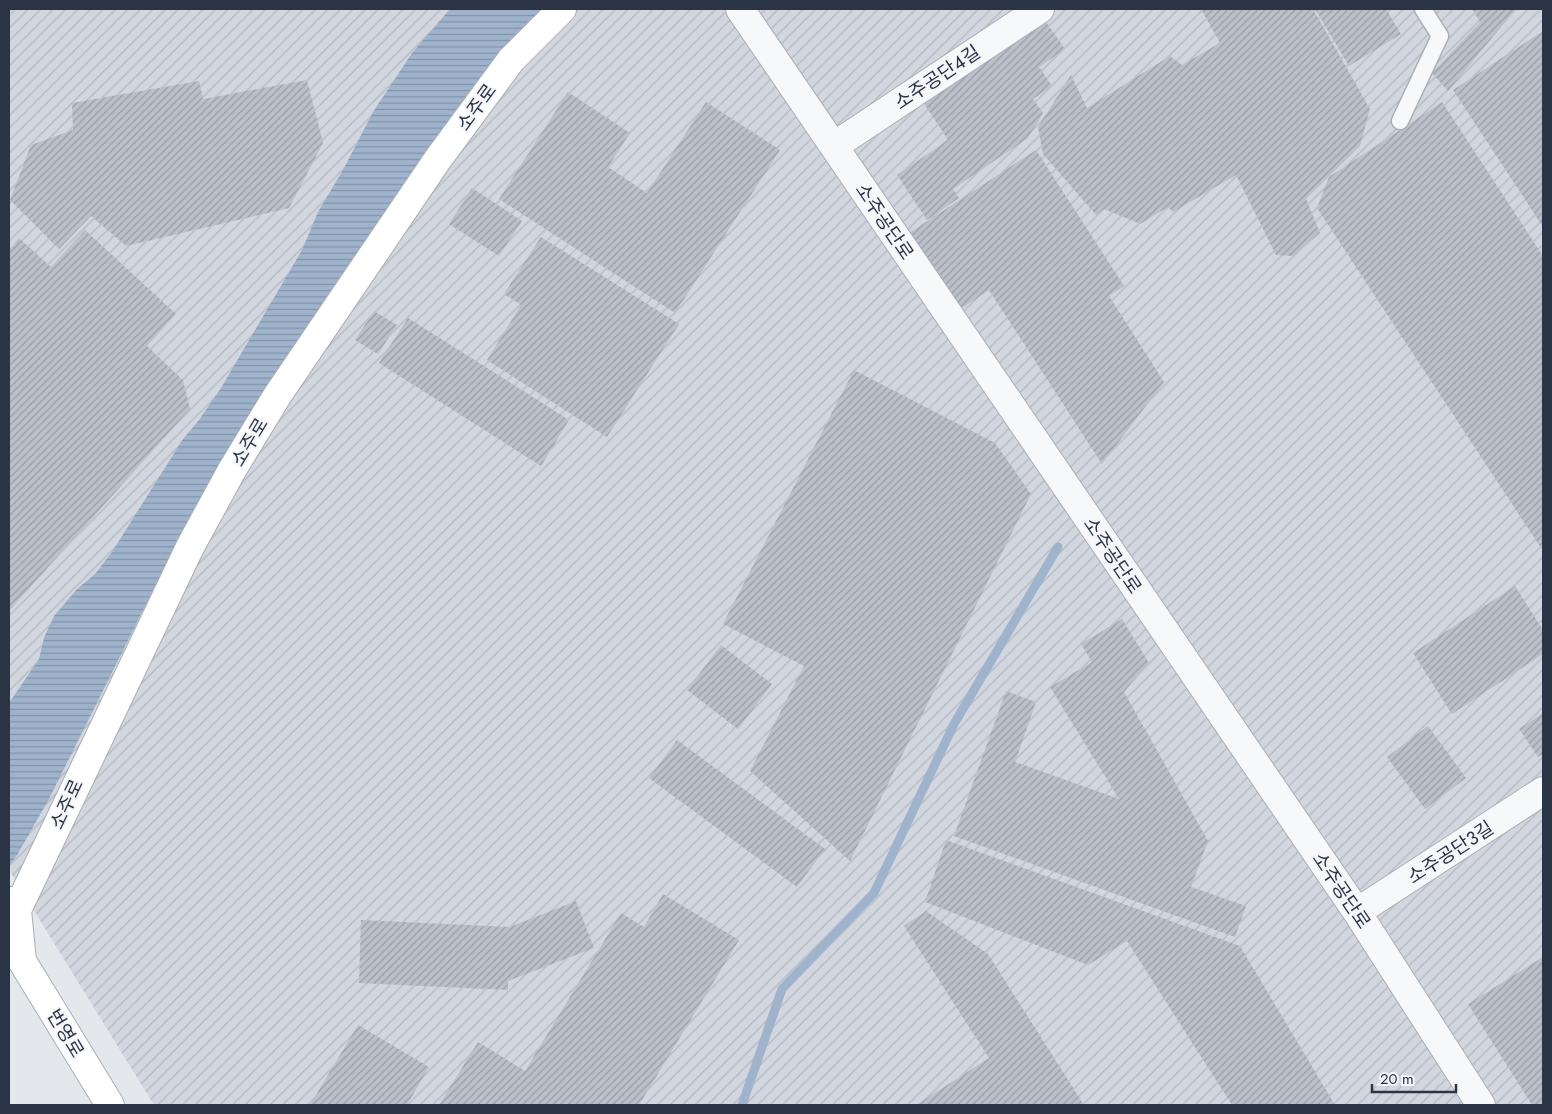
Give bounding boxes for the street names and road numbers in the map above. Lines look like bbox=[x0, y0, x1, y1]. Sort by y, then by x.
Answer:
street label: 소주공단4길 bbox=[889, 39, 986, 116]
street label: 소주로 bbox=[450, 78, 503, 136]
street label: 소주공단로 bbox=[849, 177, 920, 265]
street label: 소주로 bbox=[224, 413, 275, 472]
street label: 소주공단로 bbox=[1077, 511, 1148, 599]
street label: 소주로 bbox=[43, 775, 90, 834]
street label: 소주공단3길 bbox=[1402, 814, 1499, 890]
street label: 소주공단로 bbox=[1306, 846, 1377, 934]
street label: 번영로 bbox=[40, 1004, 91, 1063]

